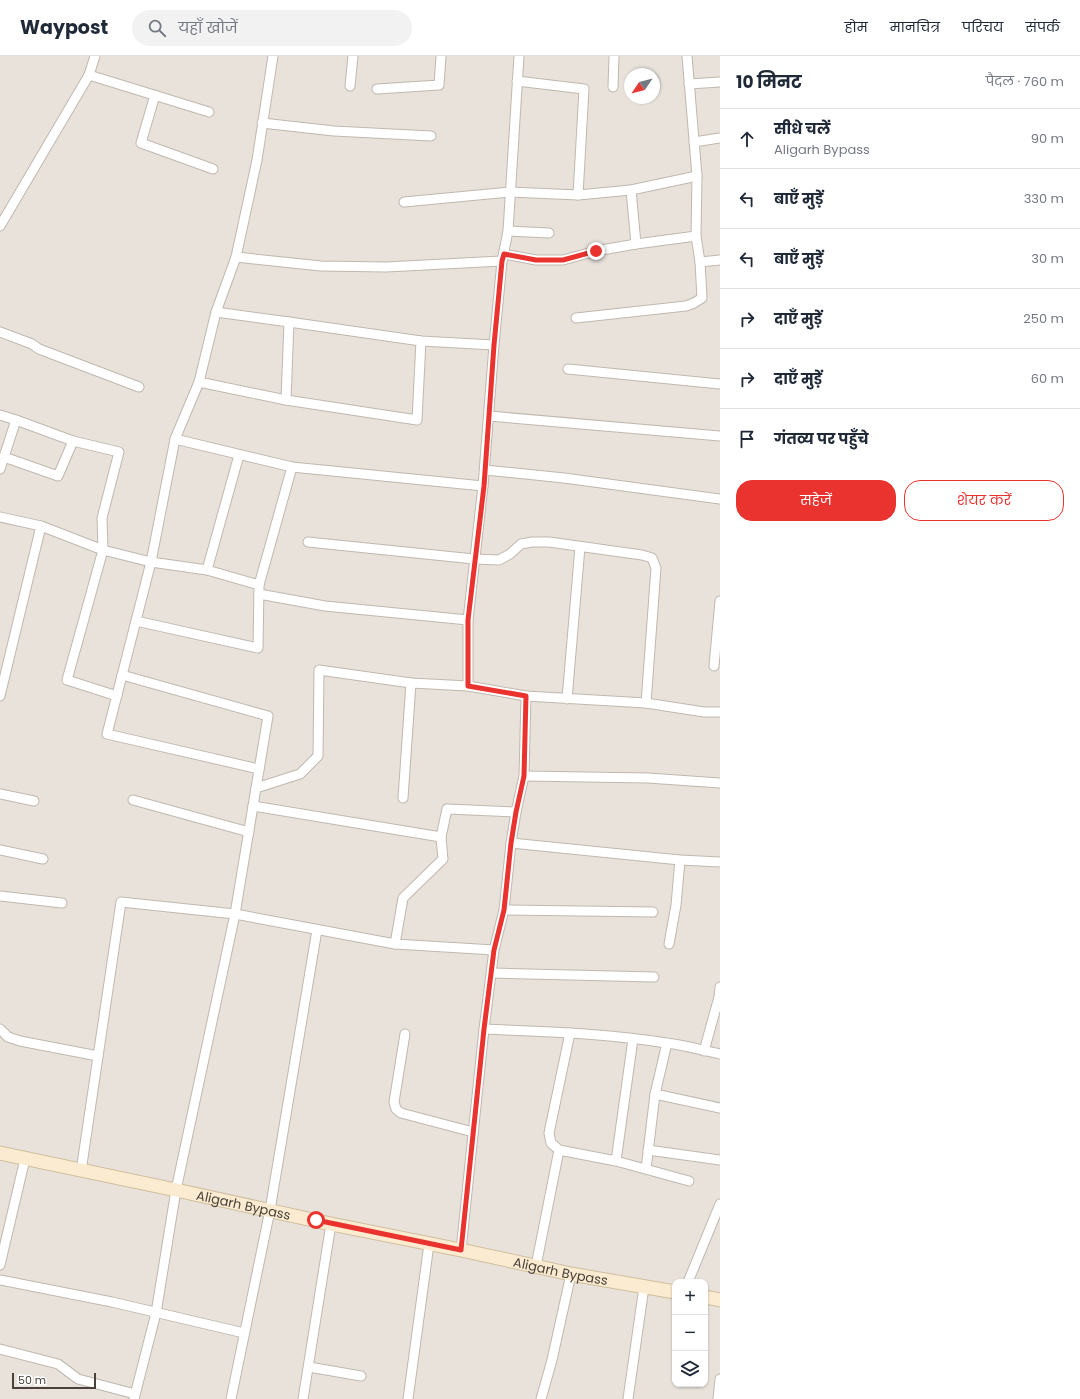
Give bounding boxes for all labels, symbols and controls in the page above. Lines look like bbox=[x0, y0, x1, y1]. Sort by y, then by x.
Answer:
search box bbox=[132, 10, 412, 46]
text: Waypost bbox=[20, 14, 108, 41]
icon: search bbox=[146, 17, 168, 39]
text: यहाँ खोजें bbox=[178, 17, 237, 38]
text: होम bbox=[844, 17, 868, 37]
text: मानचित्र bbox=[890, 17, 940, 37]
text: परिचय bbox=[962, 17, 1003, 37]
text: संपर्क bbox=[1025, 17, 1060, 37]
north arrow bbox=[624, 68, 660, 104]
text: 10 मिनट bbox=[736, 70, 802, 94]
text: पैदल · 760 m bbox=[986, 72, 1064, 91]
text: सीधे चलें bbox=[774, 118, 830, 139]
icon: ahead bbox=[736, 128, 758, 150]
text: 90 m bbox=[1031, 129, 1064, 148]
text: Aligarh Bypass bbox=[774, 140, 870, 159]
icon: left bbox=[736, 188, 758, 210]
text: बाएँ मुड़ें bbox=[774, 188, 823, 209]
text: 330 m bbox=[1024, 189, 1064, 208]
route end bbox=[587, 242, 605, 260]
icon: left bbox=[736, 248, 758, 270]
text: बाएँ मुड़ें bbox=[774, 248, 823, 269]
text: 30 m bbox=[1031, 249, 1064, 268]
icon: right bbox=[736, 308, 758, 330]
text: दाएँ मुड़ें bbox=[774, 308, 822, 329]
text: 250 m bbox=[1023, 309, 1064, 328]
icon: right bbox=[736, 368, 758, 390]
text: दाएँ मुड़ें bbox=[774, 368, 822, 389]
text: 60 m bbox=[1031, 369, 1064, 388]
icon: arrive bbox=[736, 428, 758, 450]
text: गंतव्य पर पहुँचे bbox=[774, 428, 869, 449]
button: सहेजें bbox=[736, 480, 896, 521]
button: शेयर करें bbox=[904, 480, 1064, 521]
street label: Aligarh Bypass bbox=[195, 1185, 293, 1224]
route start bbox=[307, 1211, 325, 1229]
street label: Aligarh Bypass bbox=[512, 1252, 610, 1290]
map controls bbox=[672, 1279, 708, 1387]
button: + bbox=[672, 1279, 708, 1315]
button: − bbox=[672, 1315, 708, 1351]
button: layers bbox=[672, 1351, 708, 1387]
scale bar bbox=[12, 1371, 96, 1390]
text: 50 m bbox=[18, 1372, 46, 1388]

